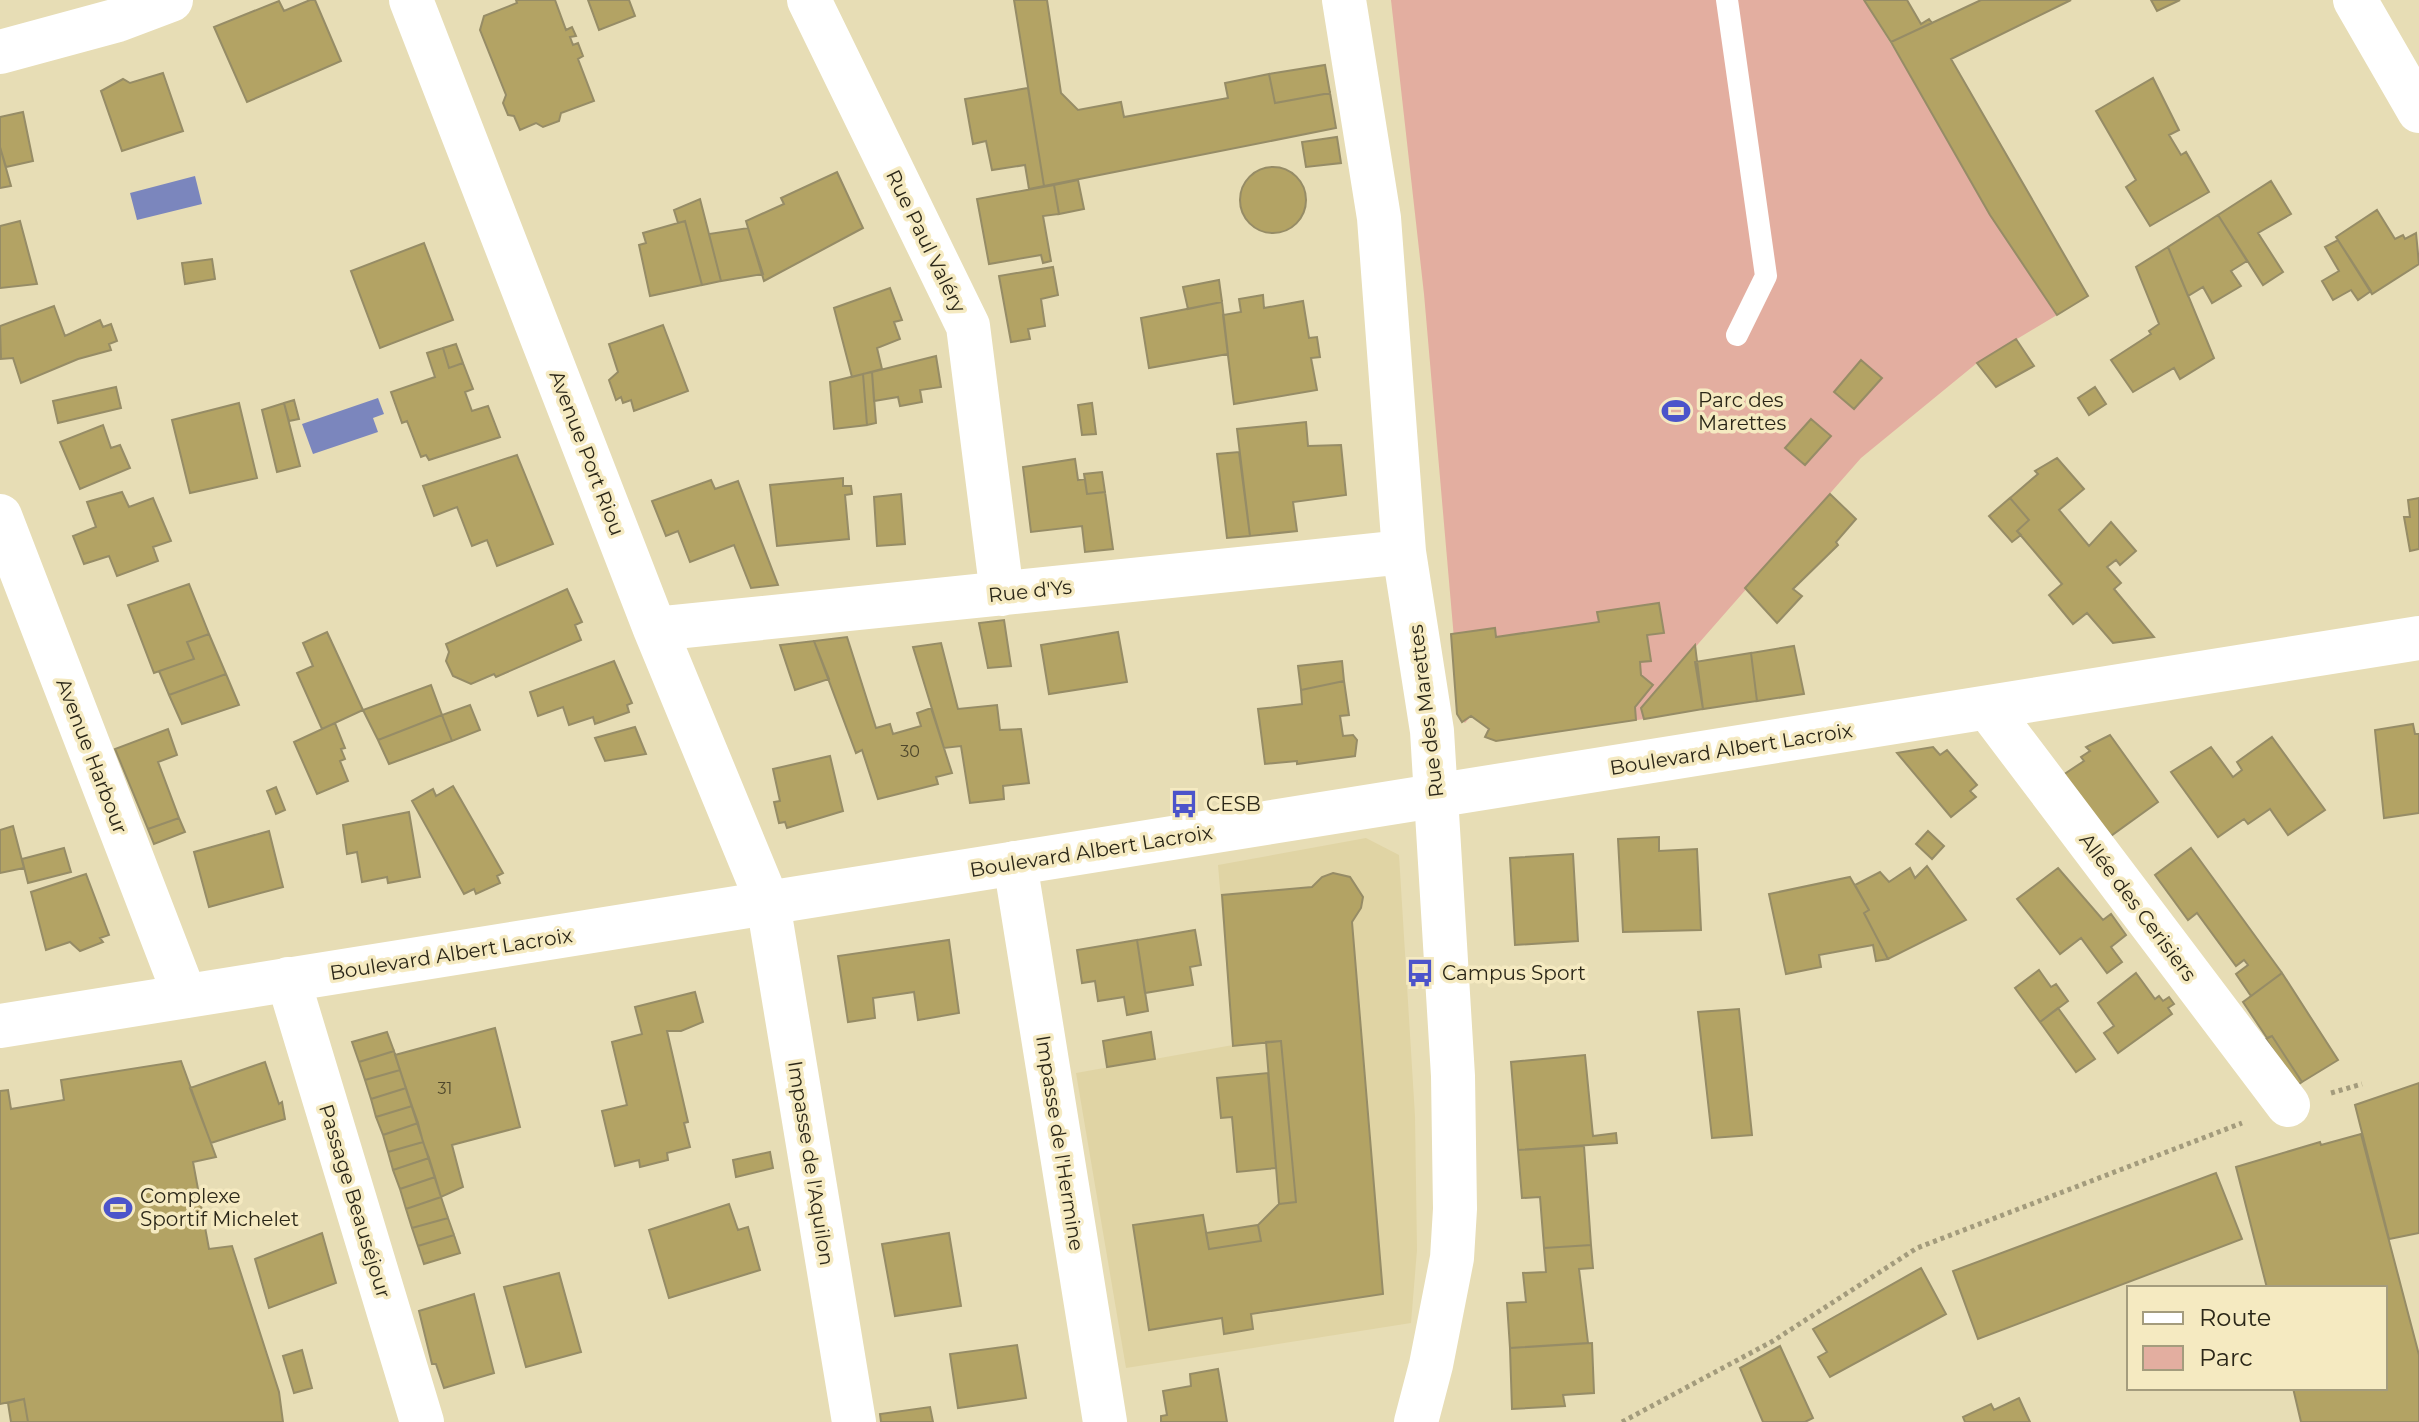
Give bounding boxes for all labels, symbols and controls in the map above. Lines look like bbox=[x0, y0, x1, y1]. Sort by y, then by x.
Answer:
street label: Rue Paul Valéry bbox=[881, 166, 971, 317]
street label: Avenue Port Riou bbox=[544, 367, 630, 539]
place label: Parc des Marettes bbox=[1698, 388, 1786, 435]
sports icon: Parc des Marettes bbox=[1661, 396, 1691, 426]
street label: Rue d'Ys bbox=[987, 575, 1073, 607]
street label: Rue des Marettes bbox=[1403, 623, 1449, 799]
street label: Avenue Harbour bbox=[51, 675, 133, 837]
street label: Boulevard Albert Lacroix bbox=[1608, 718, 1854, 780]
house number: 30 bbox=[900, 742, 920, 761]
bus stop icon: CESB bbox=[1169, 789, 1199, 819]
place label: CESB bbox=[1206, 792, 1261, 816]
street label: Boulevard Albert Lacroix bbox=[968, 820, 1214, 882]
street label: Allée des Cerisiers bbox=[2075, 828, 2202, 986]
street label: Boulevard Albert Lacroix bbox=[328, 923, 574, 985]
bus stop icon: Campus Sport bbox=[1405, 958, 1435, 988]
place label: Campus Sport bbox=[1442, 961, 1586, 985]
street label: Impasse de l'Hermine bbox=[1031, 1033, 1089, 1253]
street label: Impasse de l'Aquilon bbox=[783, 1059, 839, 1267]
house number: 31 bbox=[438, 1079, 452, 1098]
street label: Passage Beauséjour bbox=[314, 1101, 396, 1301]
place label: Complexe Sportif Michelet bbox=[140, 1184, 299, 1231]
sports icon: Complexe Sportif Michelet bbox=[103, 1193, 133, 1223]
legend bbox=[2127, 1286, 2387, 1390]
text: Route bbox=[2199, 1303, 2271, 1332]
text: Parc bbox=[2199, 1343, 2253, 1372]

